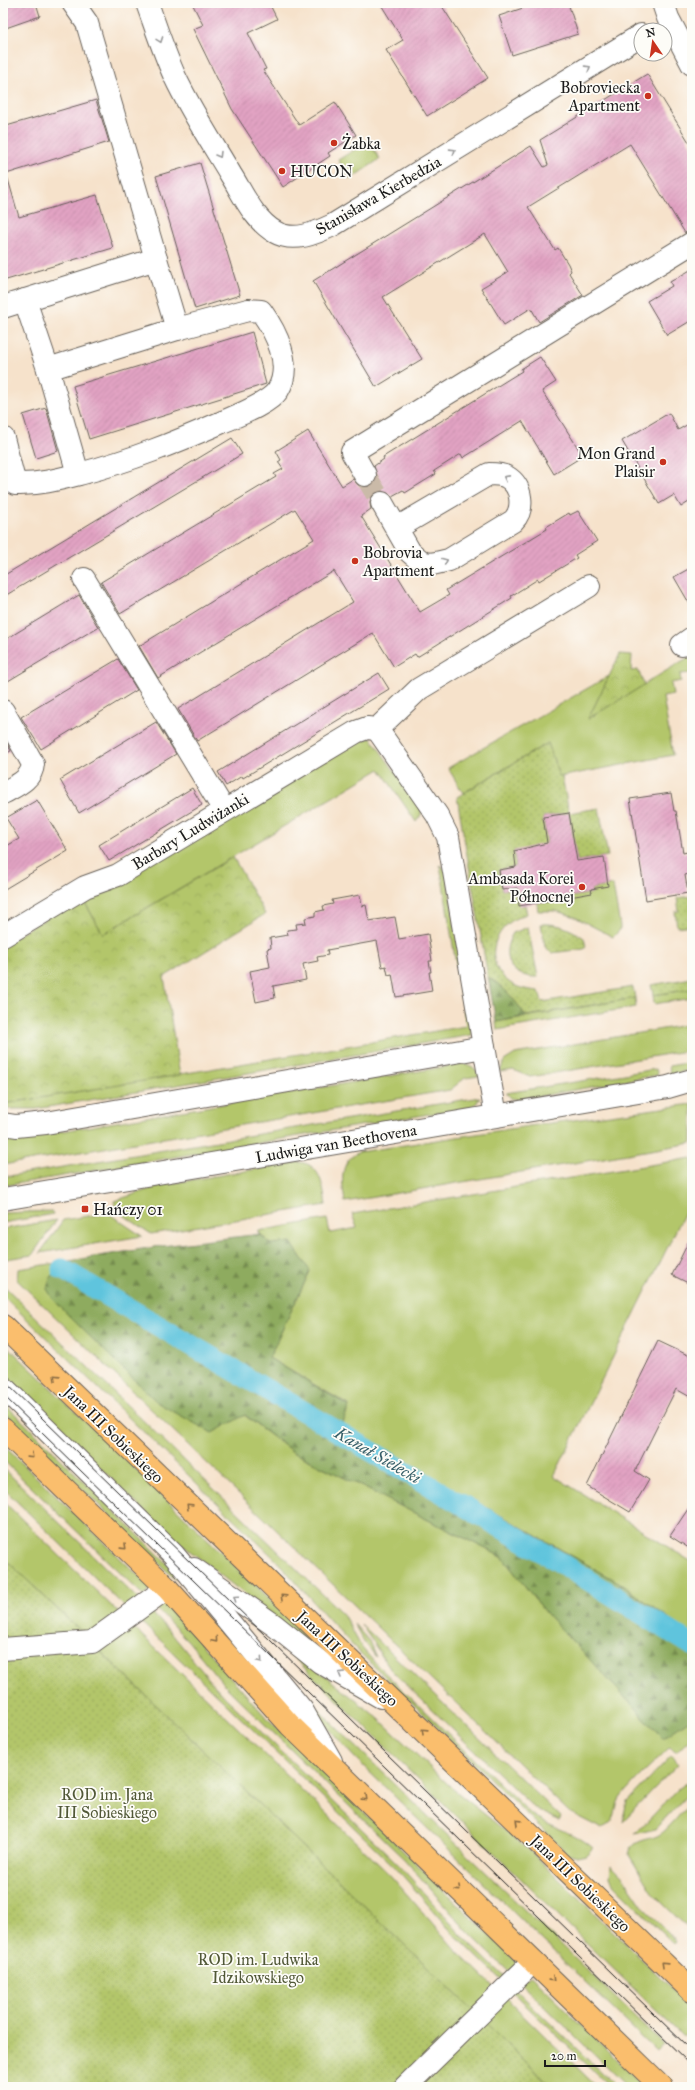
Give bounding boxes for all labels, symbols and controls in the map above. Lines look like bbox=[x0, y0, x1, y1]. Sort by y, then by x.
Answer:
north arrow bbox=[633, 22, 673, 62]
text: N bbox=[645, 25, 658, 40]
one-way arrow bbox=[155, 36, 164, 43]
one-way arrow bbox=[584, 65, 591, 73]
place label: Bobroviecka Apartment bbox=[560, 78, 640, 115]
marker: Bobroviecka Apartment bbox=[643, 91, 653, 101]
place label: Żabka bbox=[342, 133, 381, 153]
marker: Żabka bbox=[329, 138, 339, 148]
one-way arrow bbox=[449, 148, 456, 155]
one-way arrow bbox=[215, 151, 222, 158]
street label: Stanisława Kierbedzia bbox=[312, 152, 444, 239]
place label: HUCON bbox=[290, 162, 353, 181]
marker: HUCON bbox=[277, 166, 287, 176]
place label: Mon Grand Plaisir bbox=[577, 444, 655, 481]
marker: Mon Grand Plaisir bbox=[658, 457, 668, 467]
one-way arrow bbox=[503, 475, 510, 483]
place label: Bobrovia Apartment bbox=[362, 543, 435, 580]
marker: Bobrovia Apartment bbox=[350, 556, 360, 566]
one-way arrow bbox=[441, 558, 449, 566]
street label: Barbary Ludwiżanki bbox=[129, 789, 253, 874]
place label: Ambasada Korei Północnej bbox=[467, 869, 575, 906]
marker: Ambasada Korei Północnej bbox=[577, 882, 587, 892]
street label: Ludwiga van Beethovena bbox=[254, 1120, 419, 1168]
place label: Hańczy 01 bbox=[93, 1200, 163, 1219]
marker: Hańczy 01 bbox=[80, 1204, 90, 1214]
one-way arrow bbox=[53, 1374, 61, 1382]
street label: Jana III Sobieskiego bbox=[58, 1380, 168, 1488]
water label: Kanał Sielecki bbox=[330, 1422, 425, 1489]
one-way arrow bbox=[26, 1451, 34, 1459]
one-way arrow bbox=[186, 1503, 194, 1511]
one-way arrow bbox=[119, 1542, 127, 1550]
one-way arrow bbox=[280, 1594, 288, 1602]
one-way arrow bbox=[233, 1596, 240, 1603]
street label: Jana III Sobieskiego bbox=[291, 1605, 402, 1711]
one-way arrow bbox=[210, 1636, 217, 1643]
one-way arrow bbox=[255, 1656, 262, 1663]
one-way arrow bbox=[338, 1671, 345, 1678]
one-way arrow bbox=[421, 1728, 429, 1736]
park label: ROD im. Jana III Sobieskiego bbox=[57, 1785, 157, 1823]
one-way arrow bbox=[360, 1793, 368, 1801]
one-way arrow bbox=[515, 1819, 523, 1827]
street label: Jana III Sobieskiego bbox=[525, 1829, 635, 1937]
one-way arrow bbox=[453, 1884, 461, 1891]
park label: ROD im. Ludwika Idzikowskiego bbox=[198, 1950, 319, 1988]
one-way arrow bbox=[661, 1961, 669, 1969]
one-way arrow bbox=[547, 1974, 554, 1981]
scale bar bbox=[545, 2042, 605, 2068]
text: 20 m bbox=[551, 2049, 577, 2063]

